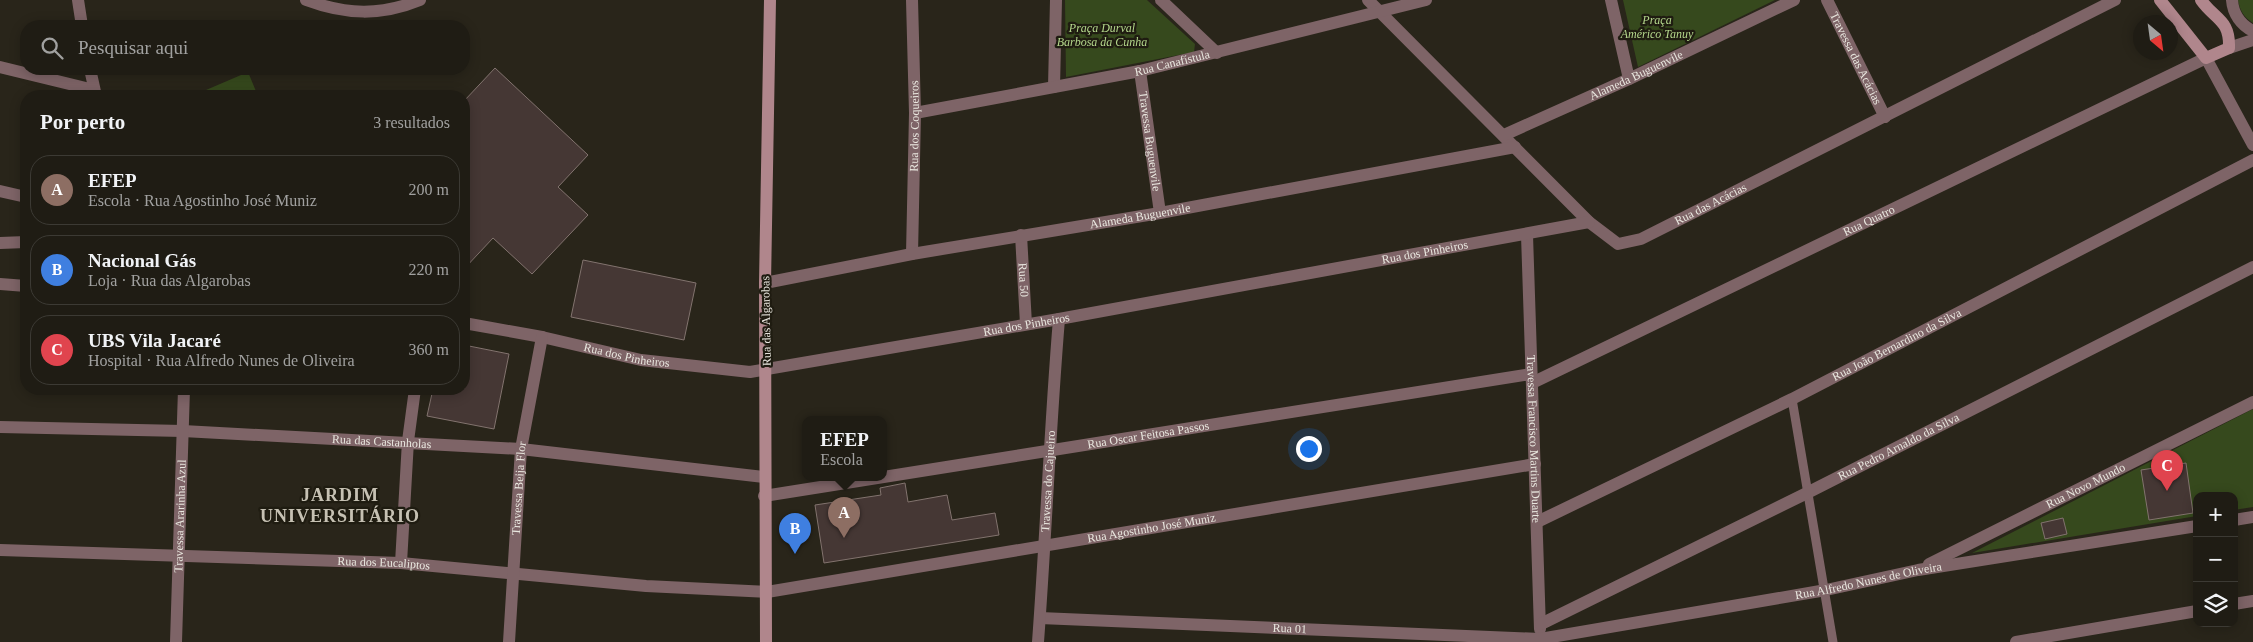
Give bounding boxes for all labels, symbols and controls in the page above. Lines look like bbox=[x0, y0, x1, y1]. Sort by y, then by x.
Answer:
street label: Travessa das Acácias bbox=[1827, 10, 1885, 107]
park label: Praça Américo Tanuy bbox=[1620, 13, 1694, 41]
north arrow bbox=[2133, 15, 2178, 60]
search box bbox=[20, 20, 470, 75]
park label: Praça Durval Barbosa da Cunha bbox=[1057, 21, 1147, 49]
icon: search bbox=[38, 34, 66, 62]
text: Pesquisar aqui bbox=[78, 37, 188, 58]
street label: Rua Canafístula bbox=[1133, 47, 1212, 79]
street label: Alameda Buguenvile bbox=[1587, 47, 1685, 103]
street label: Rua dos Coqueiros bbox=[907, 80, 922, 172]
street label: Travessa Buguenvile bbox=[1136, 91, 1164, 192]
text: Por perto bbox=[40, 110, 125, 134]
text: 3 resultados bbox=[373, 114, 450, 131]
text: EFEP bbox=[88, 170, 137, 191]
street label: Rua das Acácias bbox=[1672, 180, 1749, 228]
text: A bbox=[51, 181, 63, 198]
text: 200 m bbox=[409, 181, 449, 198]
text: Escola · Rua Agostinho José Muniz bbox=[88, 192, 317, 209]
street label: Alameda Buguenvile bbox=[1089, 201, 1191, 231]
street label: Rua Quatro bbox=[1841, 202, 1897, 239]
street label: Rua dos Pinheiros bbox=[1381, 237, 1469, 267]
text: Nacional Gás bbox=[88, 250, 196, 271]
text: B bbox=[52, 261, 62, 278]
text: 220 m bbox=[409, 261, 449, 278]
street label: Rua 50 bbox=[1016, 262, 1031, 297]
text: Loja · Rua das Algarobas bbox=[88, 272, 251, 289]
street label: Rua das Algarobas bbox=[758, 276, 774, 366]
street label: Rua João Bernardino da Silva bbox=[1830, 305, 1964, 384]
street label: Rua dos Pinheiros bbox=[982, 310, 1071, 339]
text: UBS Vila Jacaré bbox=[88, 330, 221, 351]
street label: Rua dos Pinheiros bbox=[582, 340, 671, 370]
text: C bbox=[51, 341, 63, 358]
text: 360 m bbox=[409, 341, 449, 358]
text: Hospital · Rua Alfredo Nunes de Oliveira bbox=[88, 352, 355, 369]
street label: Travessa Francisco Martins Duarte bbox=[1524, 355, 1543, 523]
street label: Rua Pedro Arnaldo da Silva bbox=[1835, 410, 1962, 483]
popup bbox=[802, 416, 887, 481]
street label: Rua Oscar Feitosa Passos bbox=[1086, 418, 1210, 451]
text: EFEP bbox=[820, 429, 869, 450]
street label: Travessa do Cajueiro bbox=[1038, 430, 1058, 532]
street label: Rua das Castanholas bbox=[332, 432, 432, 451]
your location bbox=[1296, 436, 1322, 462]
street label: Travessa Beija Flor bbox=[509, 440, 529, 535]
pin: C bbox=[2151, 450, 2183, 491]
text: Escola bbox=[820, 451, 863, 468]
street label: Travessa Ararinha Azul bbox=[171, 459, 189, 573]
street label: Rua Novo Mundo bbox=[2044, 460, 2127, 511]
district label: JARDIM UNIVERSITÁRIO bbox=[260, 485, 420, 526]
map controls bbox=[2193, 492, 2238, 627]
button: + bbox=[2193, 492, 2238, 537]
pin: A bbox=[828, 497, 860, 538]
street label: Rua Agostinho José Muniz bbox=[1086, 510, 1216, 546]
pin: B bbox=[779, 513, 811, 554]
button: − bbox=[2193, 537, 2238, 582]
street label: Rua dos Eucaliptos bbox=[337, 554, 431, 573]
street label: Rua Alfredo Nunes de Oliveira bbox=[1794, 559, 1943, 602]
button: layers bbox=[2193, 582, 2238, 627]
street label: Rua 01 bbox=[1272, 621, 1307, 636]

